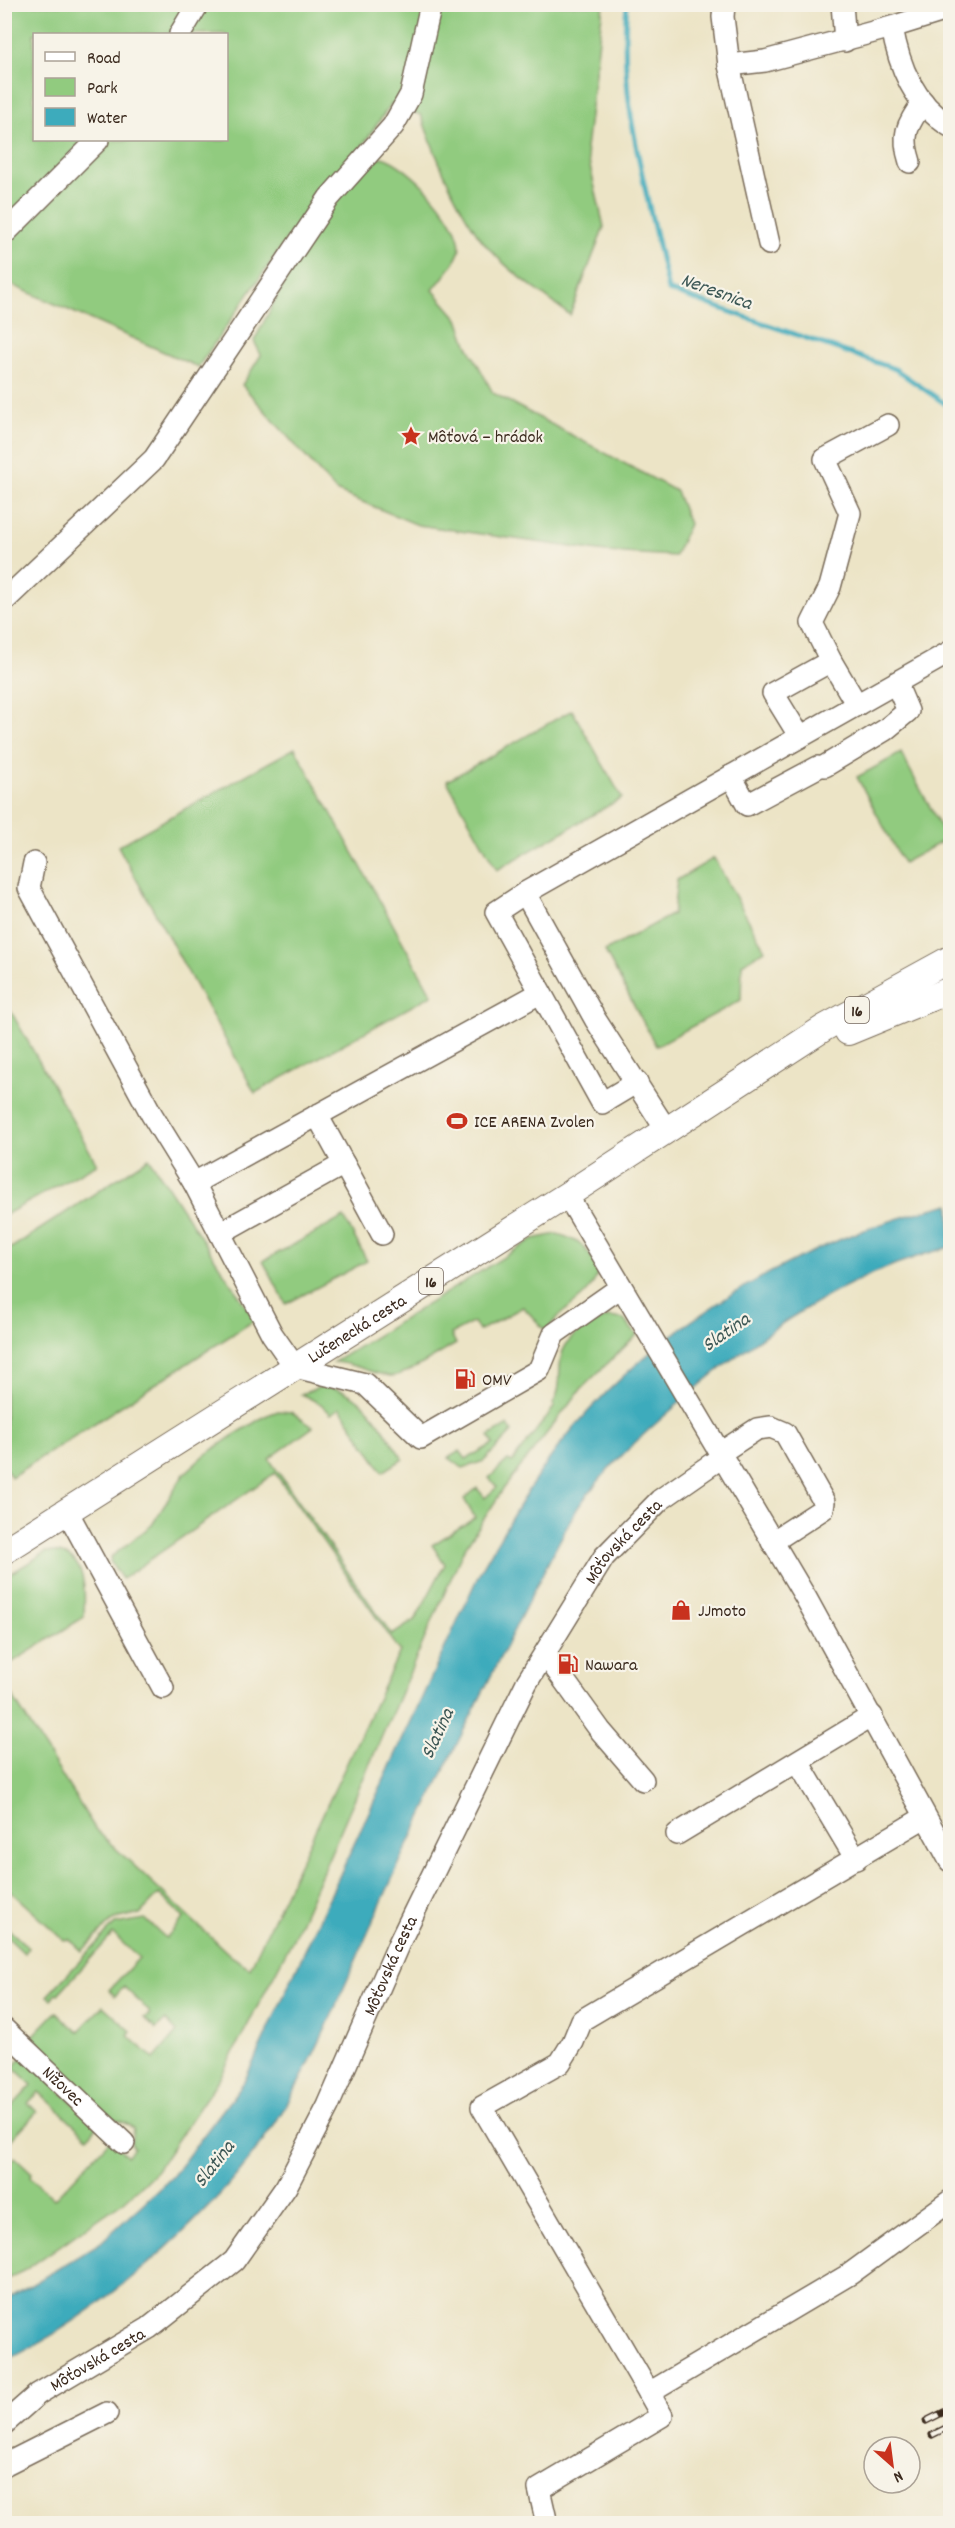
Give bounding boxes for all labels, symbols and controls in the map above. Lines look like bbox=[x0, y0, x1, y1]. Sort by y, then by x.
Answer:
legend bbox=[33, 33, 228, 141]
text: Road bbox=[87, 47, 121, 72]
text: Park bbox=[87, 77, 118, 102]
text: Water bbox=[87, 107, 127, 132]
water label: Neresnica bbox=[677, 267, 757, 319]
place icon: Môťová – hrádok bbox=[399, 424, 423, 448]
place label: Môťová – hrádok bbox=[428, 426, 543, 451]
road number: 16 bbox=[845, 997, 869, 1023]
sports icon: ICE ARENA Zvolen bbox=[445, 1109, 469, 1133]
place label: ICE ARENA Zvolen bbox=[474, 1111, 594, 1136]
road number: 16 bbox=[419, 1268, 443, 1294]
street label: Lučenecká cesta bbox=[304, 1289, 412, 1371]
water label: Slatina bbox=[697, 1306, 758, 1360]
fuel station icon: OMV bbox=[453, 1367, 477, 1391]
place label: OMV bbox=[482, 1369, 512, 1394]
street label: Môťovská cesta bbox=[580, 1494, 670, 1590]
shop icon: JJmoto bbox=[669, 1598, 693, 1622]
place label: JJmoto bbox=[698, 1600, 746, 1625]
fuel station icon: Nawara bbox=[556, 1652, 580, 1676]
place label: Nawara bbox=[585, 1654, 638, 1679]
water label: Slatina bbox=[415, 1703, 463, 1764]
street label: Môťovská cesta bbox=[359, 1912, 426, 2020]
street label: Nižovec bbox=[35, 2061, 88, 2113]
water label: Slatina bbox=[188, 2134, 244, 2194]
street label: Môťovská cesta bbox=[46, 2323, 151, 2399]
north arrow bbox=[862, 2435, 922, 2495]
text: N bbox=[889, 2464, 907, 2488]

